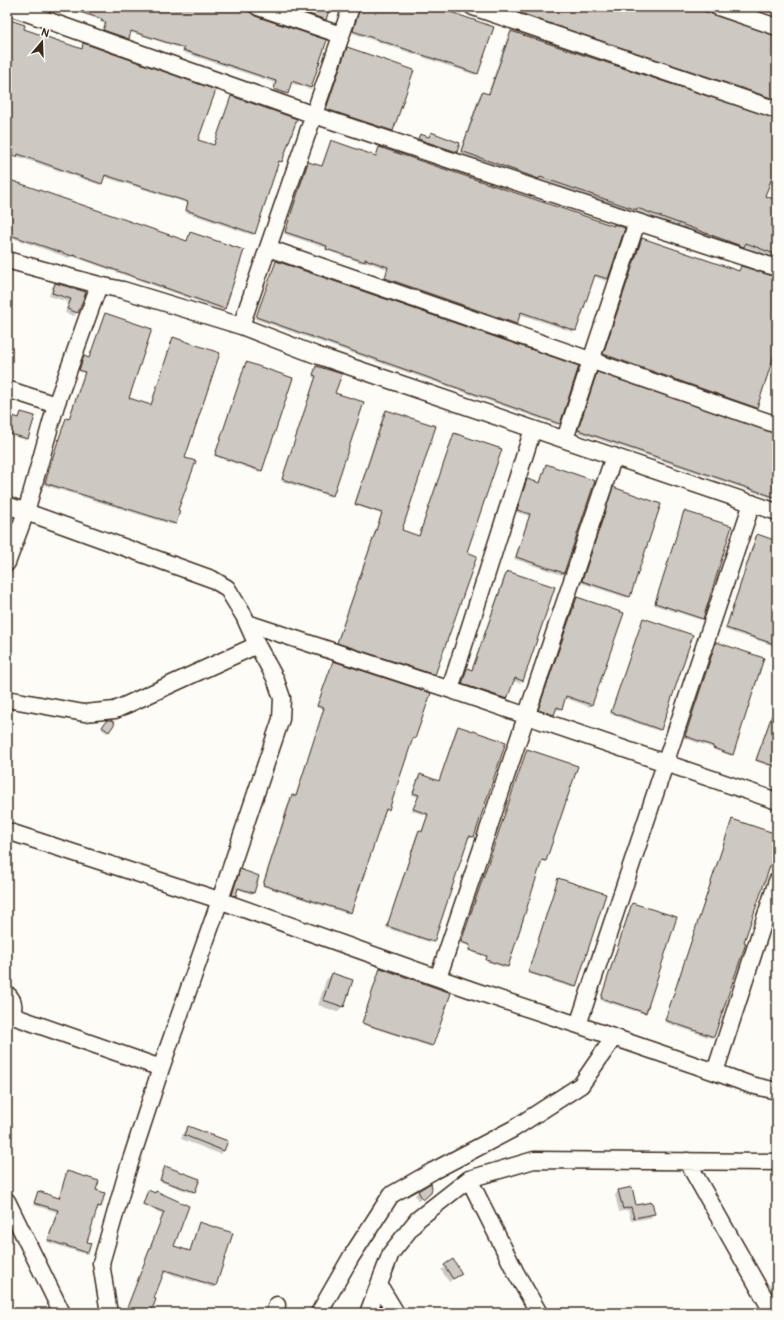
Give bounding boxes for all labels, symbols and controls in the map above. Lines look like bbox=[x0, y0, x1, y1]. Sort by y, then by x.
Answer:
north arrow bbox=[22, 22, 62, 62]
text: N bbox=[39, 26, 51, 41]

